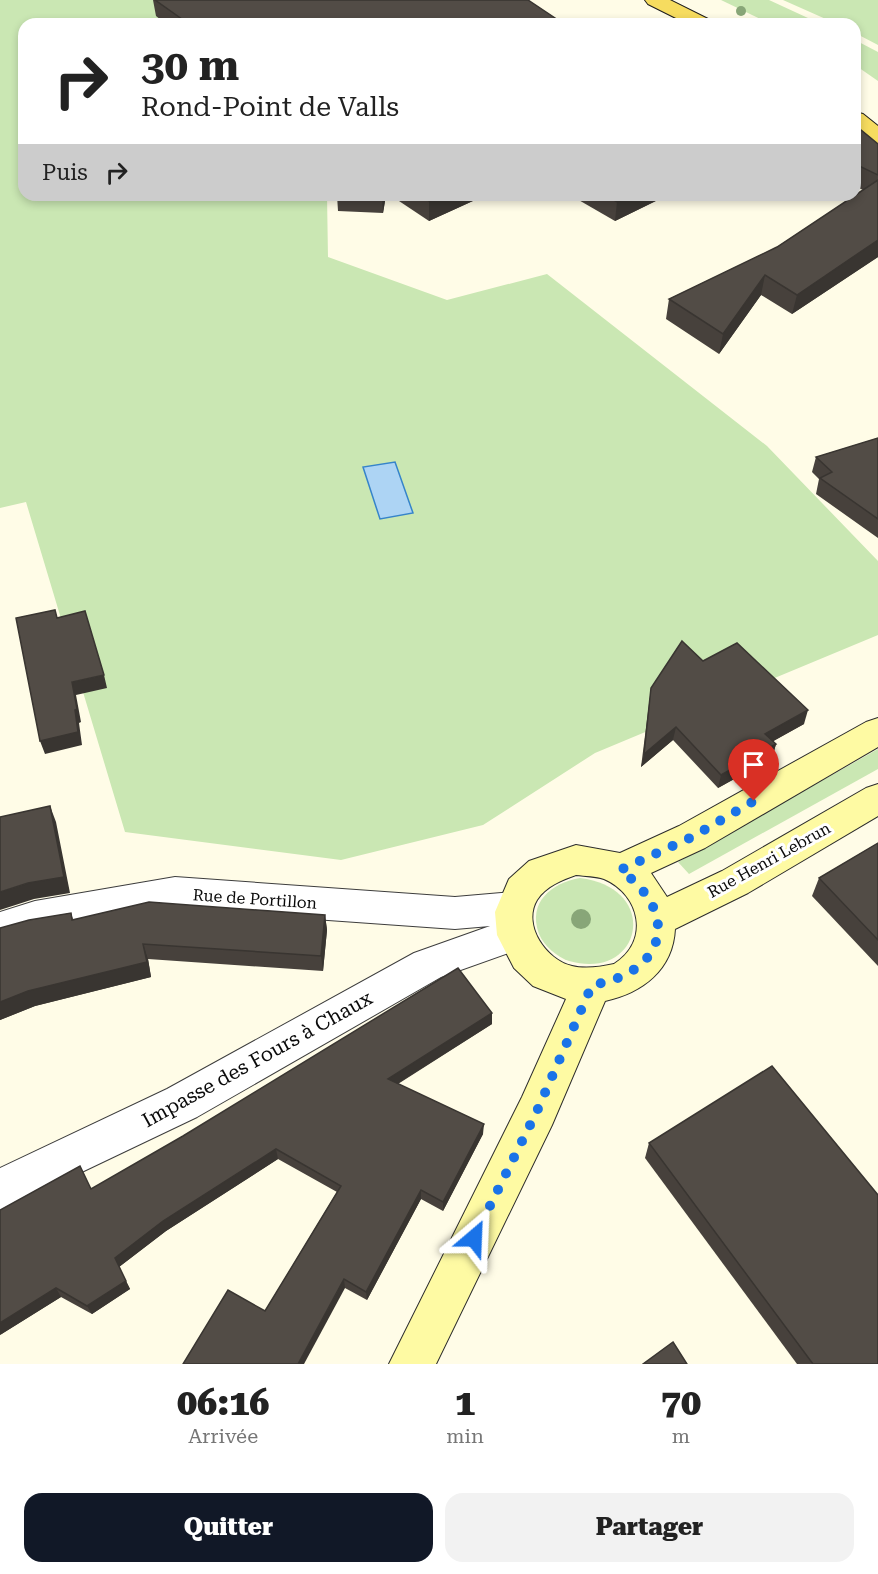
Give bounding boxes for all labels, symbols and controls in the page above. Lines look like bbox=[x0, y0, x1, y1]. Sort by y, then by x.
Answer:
text: 30 m bbox=[141, 41, 239, 90]
icon: right bbox=[42, 42, 120, 120]
text: Rond-Point de Valls bbox=[141, 91, 399, 123]
icon: right bbox=[100, 156, 133, 189]
text: Puis bbox=[42, 160, 88, 185]
pin bbox=[728, 739, 779, 801]
icon: arrive bbox=[737, 748, 770, 781]
street label: Rue Henri Lebrun bbox=[704, 818, 834, 902]
street label: Rue de Portillon bbox=[192, 885, 318, 913]
street label: Impasse des Fours à Chaux bbox=[138, 985, 377, 1132]
position arrow bbox=[442, 1206, 506, 1270]
text: 06:16 bbox=[177, 1382, 269, 1424]
text: 1 bbox=[455, 1382, 475, 1424]
text: 70 bbox=[661, 1382, 701, 1424]
text: Arrivée bbox=[188, 1424, 258, 1448]
text: min bbox=[446, 1424, 484, 1448]
text: m bbox=[672, 1424, 690, 1448]
button: Quitter bbox=[24, 1493, 433, 1562]
button: Partager bbox=[445, 1493, 854, 1562]

